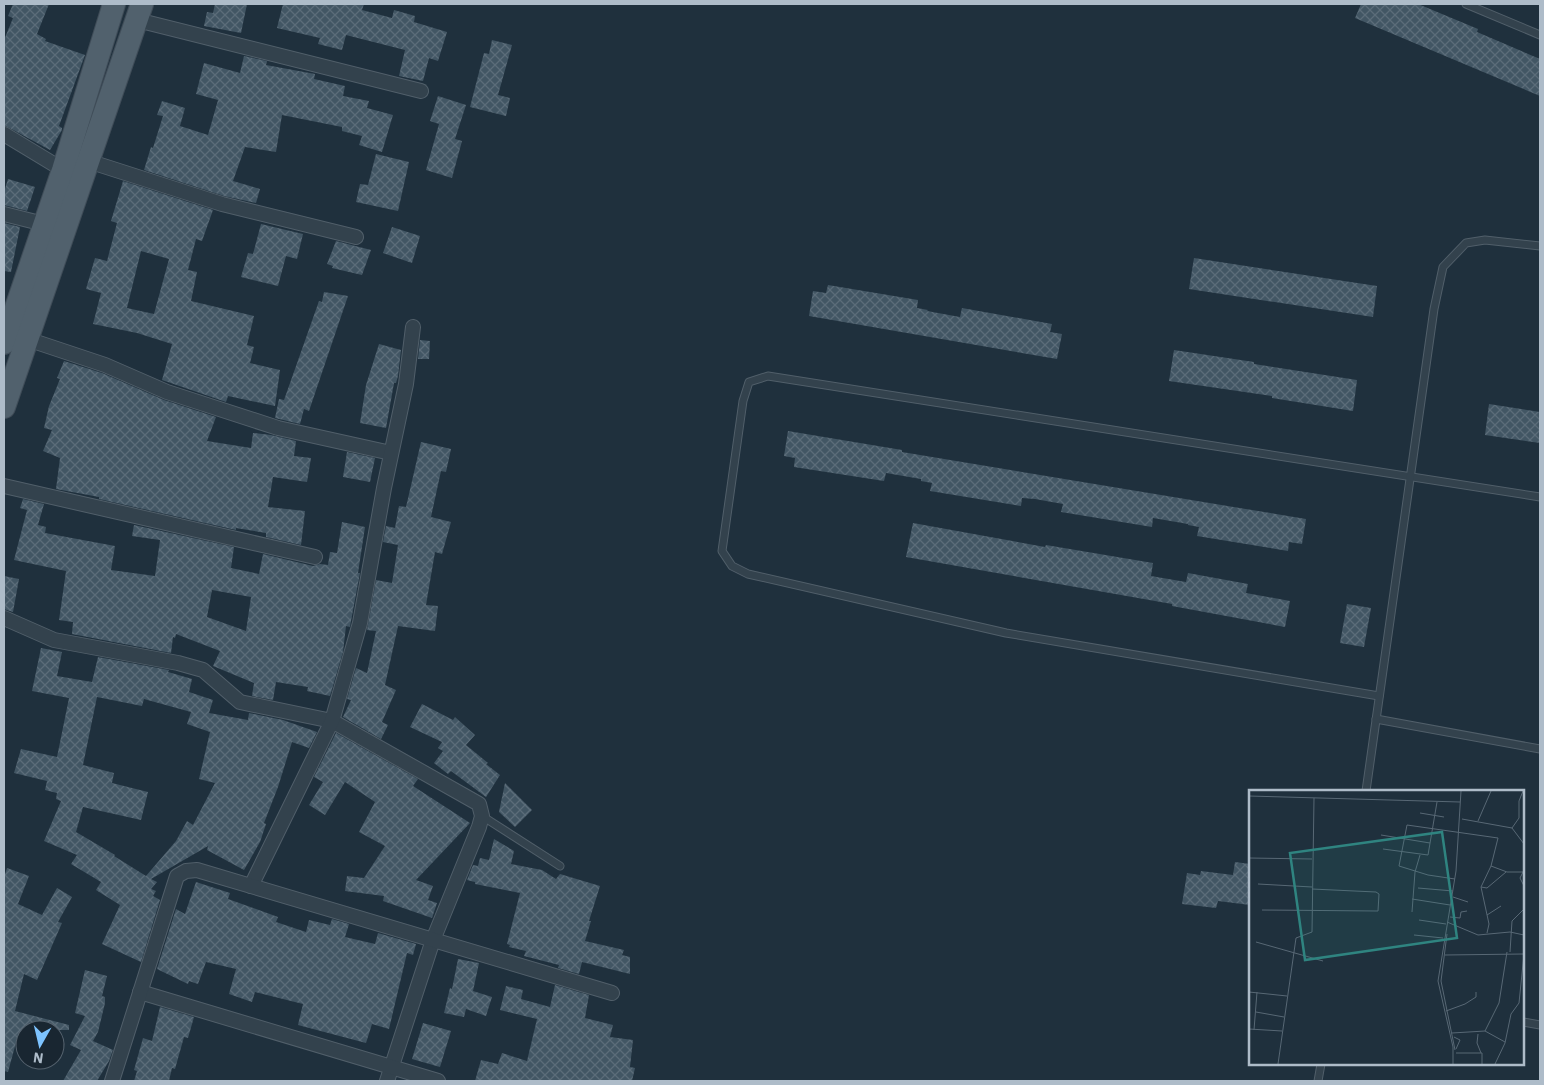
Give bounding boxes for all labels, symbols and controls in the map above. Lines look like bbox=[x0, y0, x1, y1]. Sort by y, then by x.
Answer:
inset map bbox=[1249, 790, 1524, 1065]
north arrow bbox=[15, 1020, 65, 1070]
text: N bbox=[32, 1048, 44, 1067]

